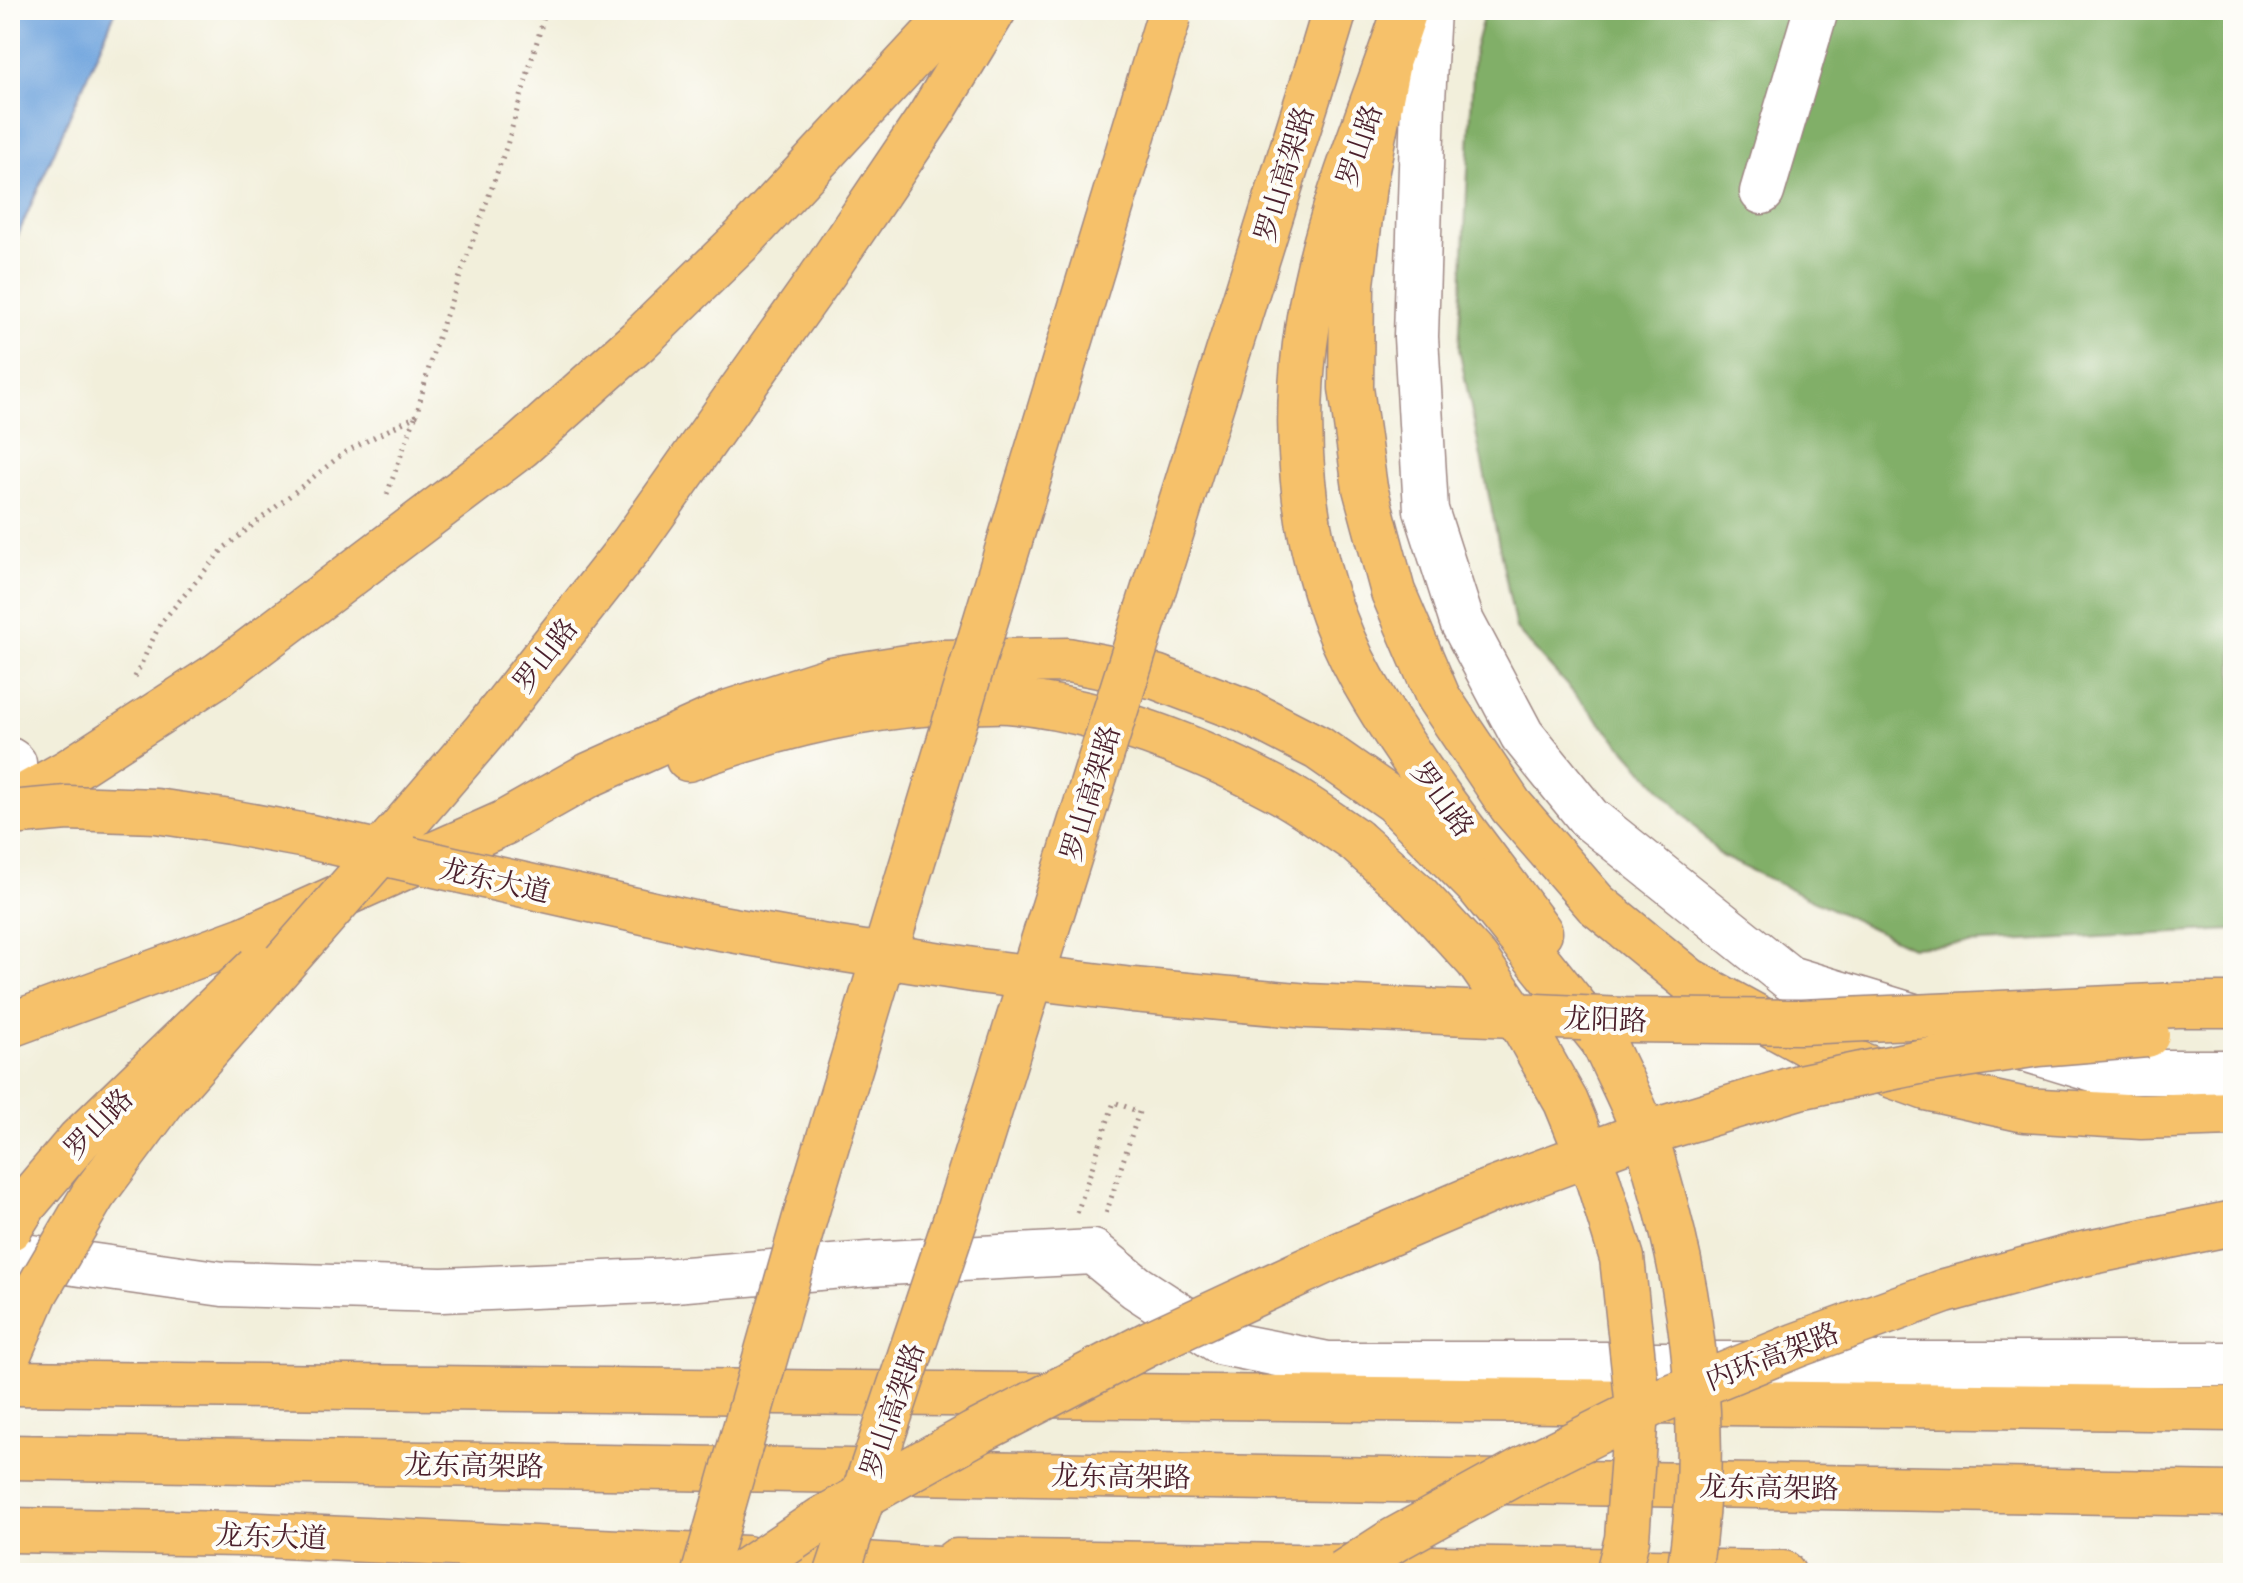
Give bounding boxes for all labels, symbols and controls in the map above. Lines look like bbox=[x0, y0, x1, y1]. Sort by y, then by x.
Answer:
street label: 罗山路 bbox=[1330, 100, 1391, 191]
street label: 罗山高架路 bbox=[1248, 102, 1323, 247]
street label: 罗山路 bbox=[507, 612, 586, 700]
street label: 罗山高架路 bbox=[1054, 721, 1129, 866]
street label: 罗山路 bbox=[1403, 756, 1481, 844]
street label: 龙东大道 bbox=[436, 852, 553, 911]
street label: 龙阳路 bbox=[1562, 1002, 1648, 1039]
street label: 罗山路 bbox=[57, 1082, 141, 1166]
street label: 内环高架路 bbox=[1701, 1316, 1844, 1399]
street label: 罗山高架路 bbox=[854, 1339, 933, 1482]
street label: 龙东高架路 bbox=[404, 1448, 544, 1485]
street label: 龙东高架路 bbox=[1051, 1459, 1191, 1496]
street label: 龙东高架路 bbox=[1699, 1470, 1839, 1507]
street label: 龙东大道 bbox=[214, 1518, 328, 1557]

